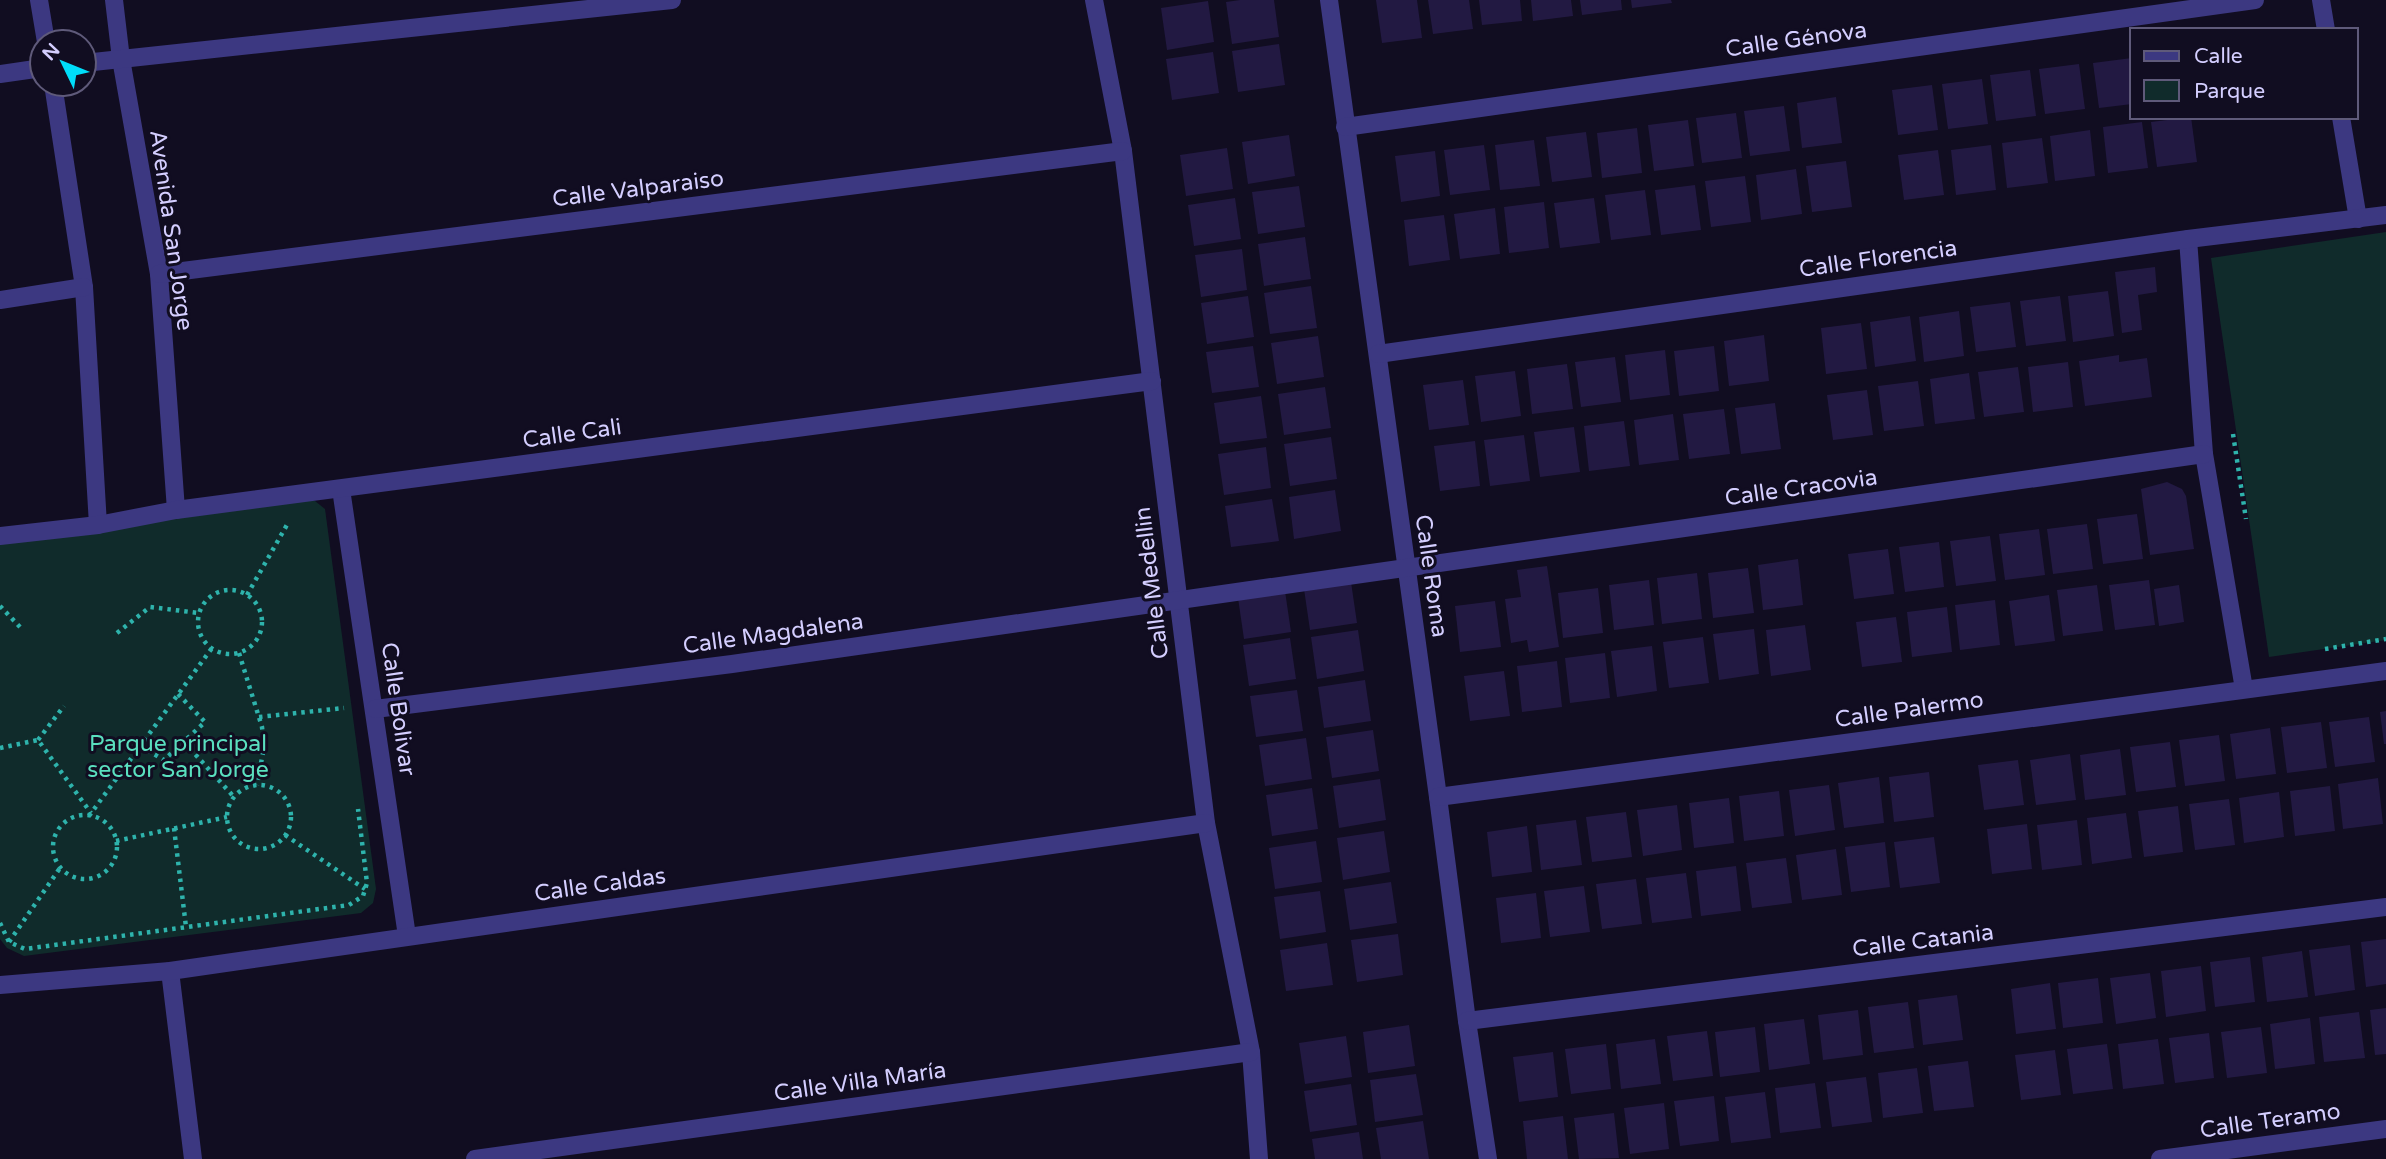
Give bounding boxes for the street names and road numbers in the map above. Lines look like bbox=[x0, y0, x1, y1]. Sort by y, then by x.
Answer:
street label: Calle Génova bbox=[1724, 16, 1869, 64]
street label: Avenida San Jorge bbox=[143, 128, 199, 332]
street label: Calle Valparaiso bbox=[551, 165, 726, 213]
street label: Calle Florencia bbox=[1797, 234, 1959, 284]
street label: Calle Cali bbox=[521, 413, 623, 455]
street label: Calle Cracovia bbox=[1723, 463, 1879, 513]
street label: Calle Medellin bbox=[1129, 505, 1175, 661]
street label: Calle Roma bbox=[1409, 513, 1453, 639]
street label: Calle Magdalena bbox=[681, 607, 865, 661]
street label: Calle Bolivar bbox=[375, 641, 421, 778]
street label: Calle Palermo bbox=[1833, 686, 1985, 734]
street label: Calle Caldas bbox=[533, 862, 668, 908]
street label: Calle Catania bbox=[1851, 918, 1995, 964]
street label: Calle Villa María bbox=[772, 1056, 948, 1108]
street label: Calle Teramo bbox=[2198, 1097, 2342, 1145]

